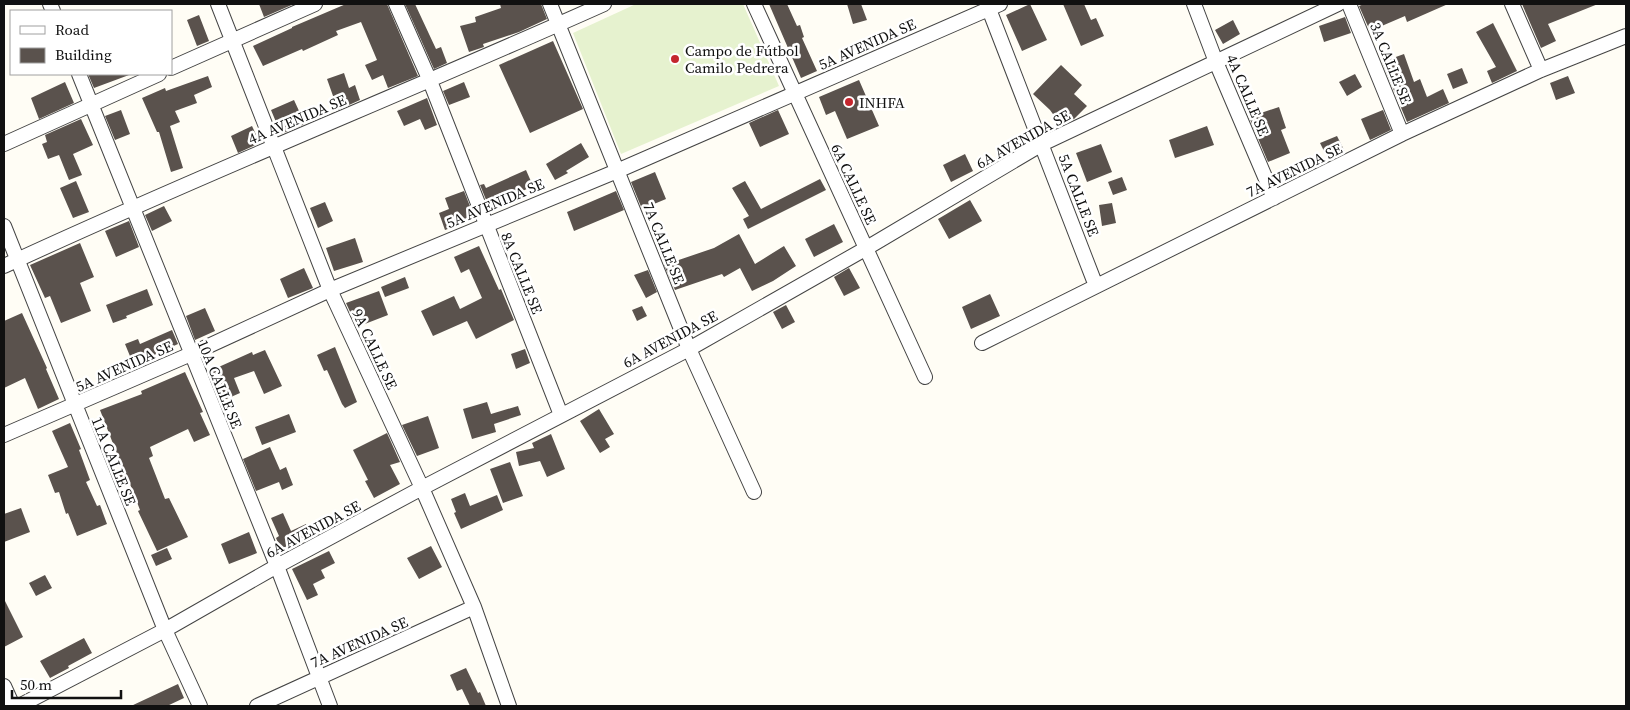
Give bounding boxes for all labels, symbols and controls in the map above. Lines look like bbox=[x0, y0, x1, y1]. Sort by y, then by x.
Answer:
legend bbox=[10, 10, 172, 75]
street label: 5A AVENIDA SE bbox=[815, 13, 919, 75]
text: Road bbox=[55, 19, 89, 40]
street label: 3A CALLE SE bbox=[1365, 19, 1417, 107]
place label: Campo de Fútbol Camilo Pedrera bbox=[685, 40, 799, 78]
text: Building bbox=[55, 44, 112, 65]
street label: 4A CALLE SE bbox=[1221, 51, 1275, 139]
marker: Campo de Fútbol Camilo Pedrera bbox=[669, 53, 681, 65]
street label: 4A AVENIDA SE bbox=[245, 89, 349, 149]
place label: INHFA bbox=[859, 92, 905, 113]
marker: INHFA bbox=[843, 96, 855, 108]
street label: 6A AVENIDA SE bbox=[972, 104, 1074, 174]
street label: 7A AVENIDA SE bbox=[1242, 138, 1346, 202]
street label: 6A CALLE SE bbox=[826, 140, 882, 228]
street label: 5A CALLE SE bbox=[1054, 151, 1104, 239]
street label: 5A AVENIDA SE bbox=[443, 173, 547, 233]
street label: 7A CALLE SE bbox=[638, 199, 690, 287]
street label: 8A CALLE SE bbox=[496, 229, 548, 317]
street label: 9A CALLE SE bbox=[347, 305, 403, 393]
street label: 6A AVENIDA SE bbox=[619, 305, 721, 373]
street label: 5A AVENIDA SE bbox=[72, 335, 176, 397]
street label: 10A CALLE SE bbox=[193, 336, 247, 432]
street label: 11A CALLE SE bbox=[87, 413, 141, 509]
street label: 6A AVENIDA SE bbox=[262, 495, 364, 563]
street label: 7A AVENIDA SE bbox=[307, 611, 411, 673]
scale bar bbox=[12, 668, 121, 700]
text: 50 m bbox=[20, 674, 52, 695]

